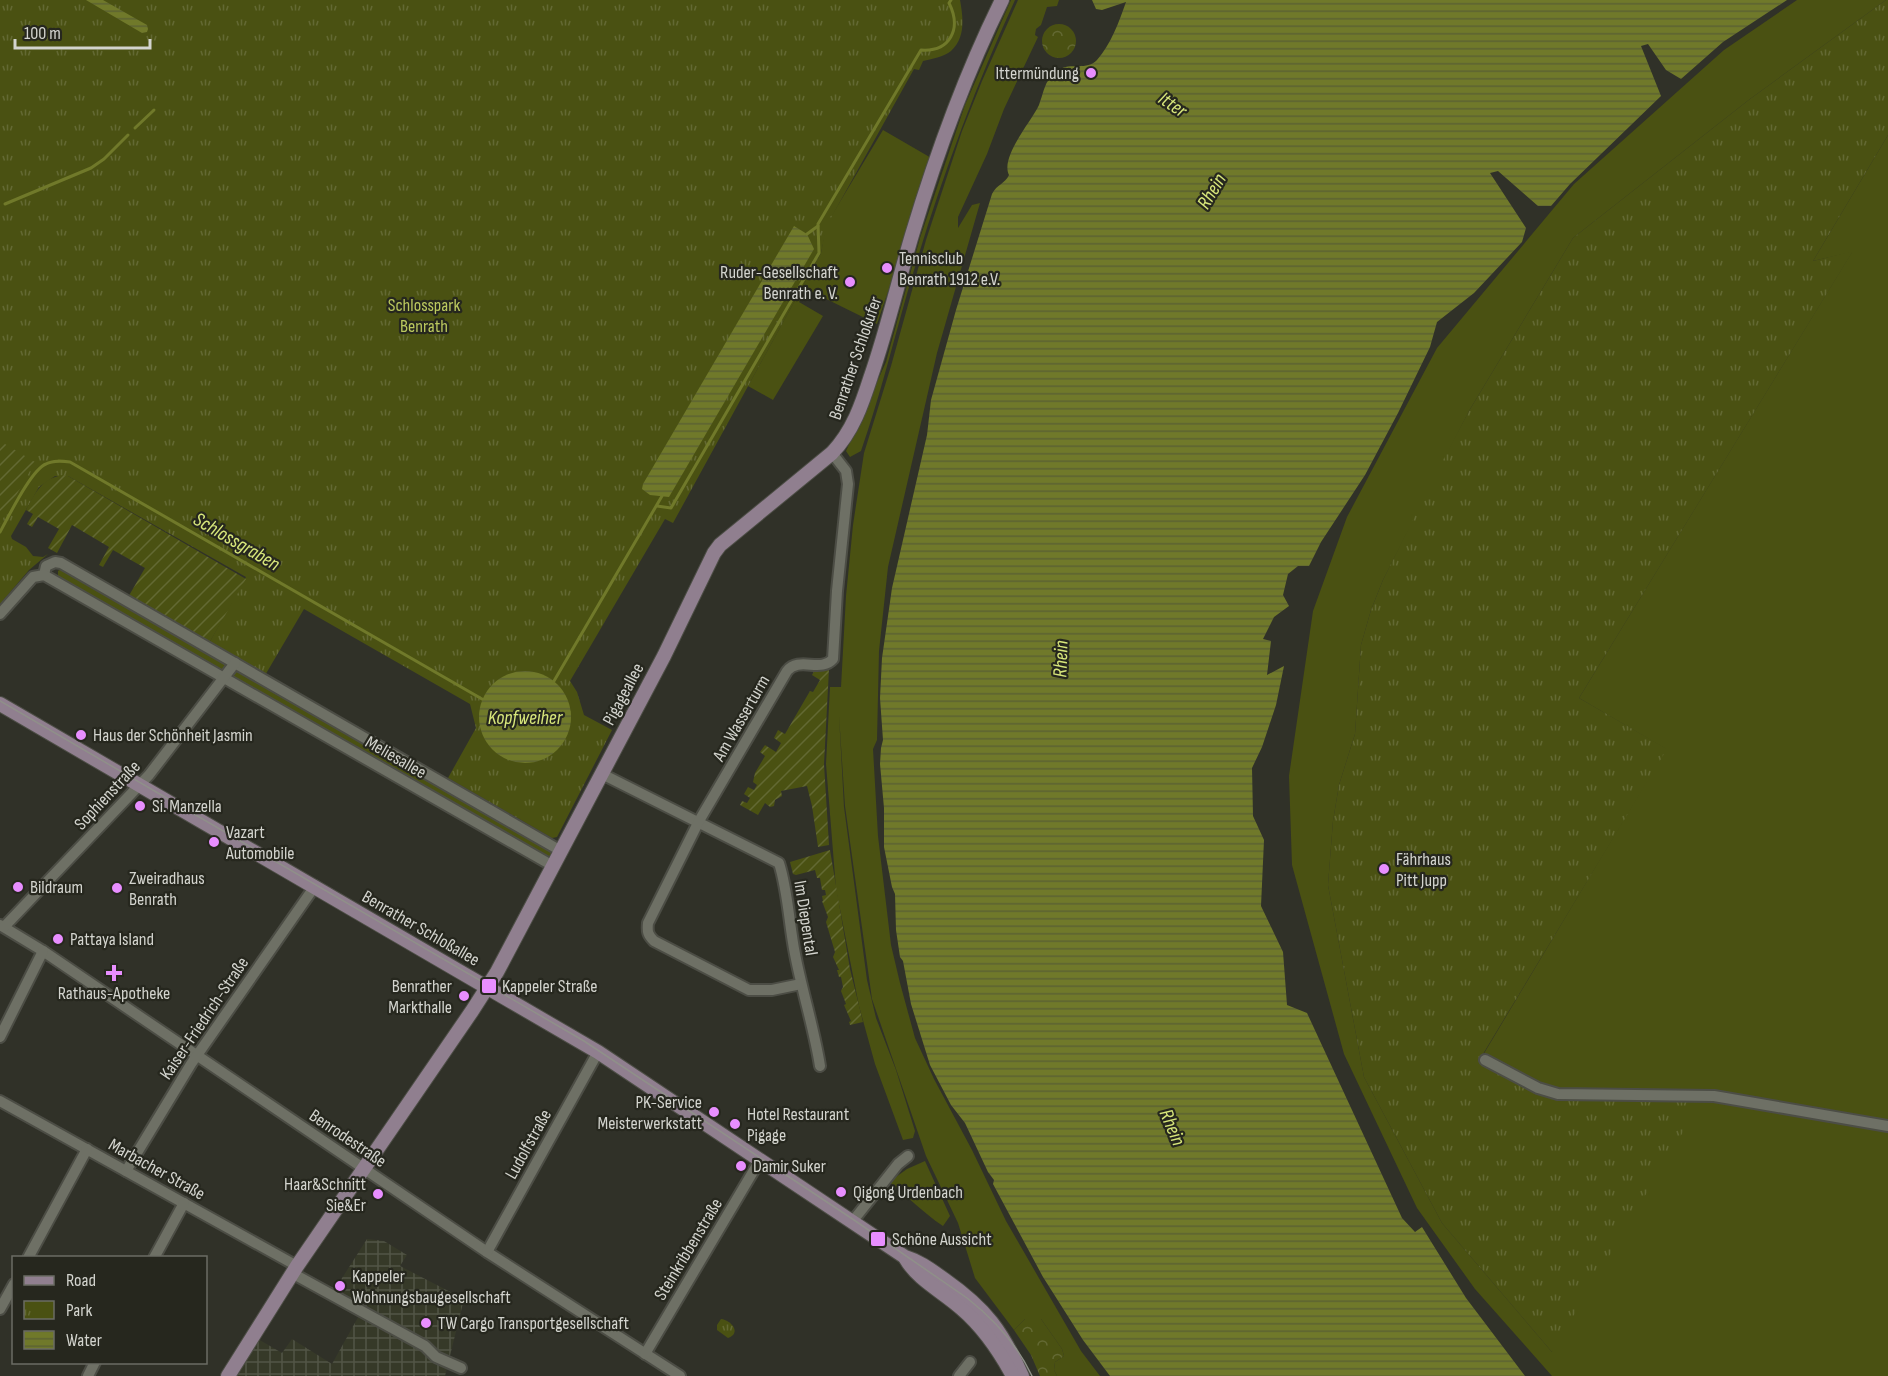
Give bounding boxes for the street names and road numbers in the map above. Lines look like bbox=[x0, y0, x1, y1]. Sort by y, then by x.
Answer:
street label: Benrather Schloßufer bbox=[825, 294, 886, 423]
street label: Pigageallee bbox=[598, 660, 649, 729]
street label: Am Wasserturm bbox=[708, 672, 774, 766]
street label: Meliesallee bbox=[362, 732, 430, 783]
street label: Sophienstraße bbox=[70, 756, 145, 834]
street label: Im Diepental bbox=[789, 879, 822, 957]
street label: Benrather Schloßallee bbox=[358, 886, 483, 971]
street label: Kaiser-Friedrich-Straße bbox=[156, 953, 253, 1084]
street label: Benrodestraße bbox=[305, 1105, 390, 1172]
street label: Ludolfstraße bbox=[501, 1106, 556, 1183]
street label: Marbacher Straße bbox=[105, 1134, 209, 1205]
street label: Steinkribbenstraße bbox=[650, 1194, 727, 1304]

